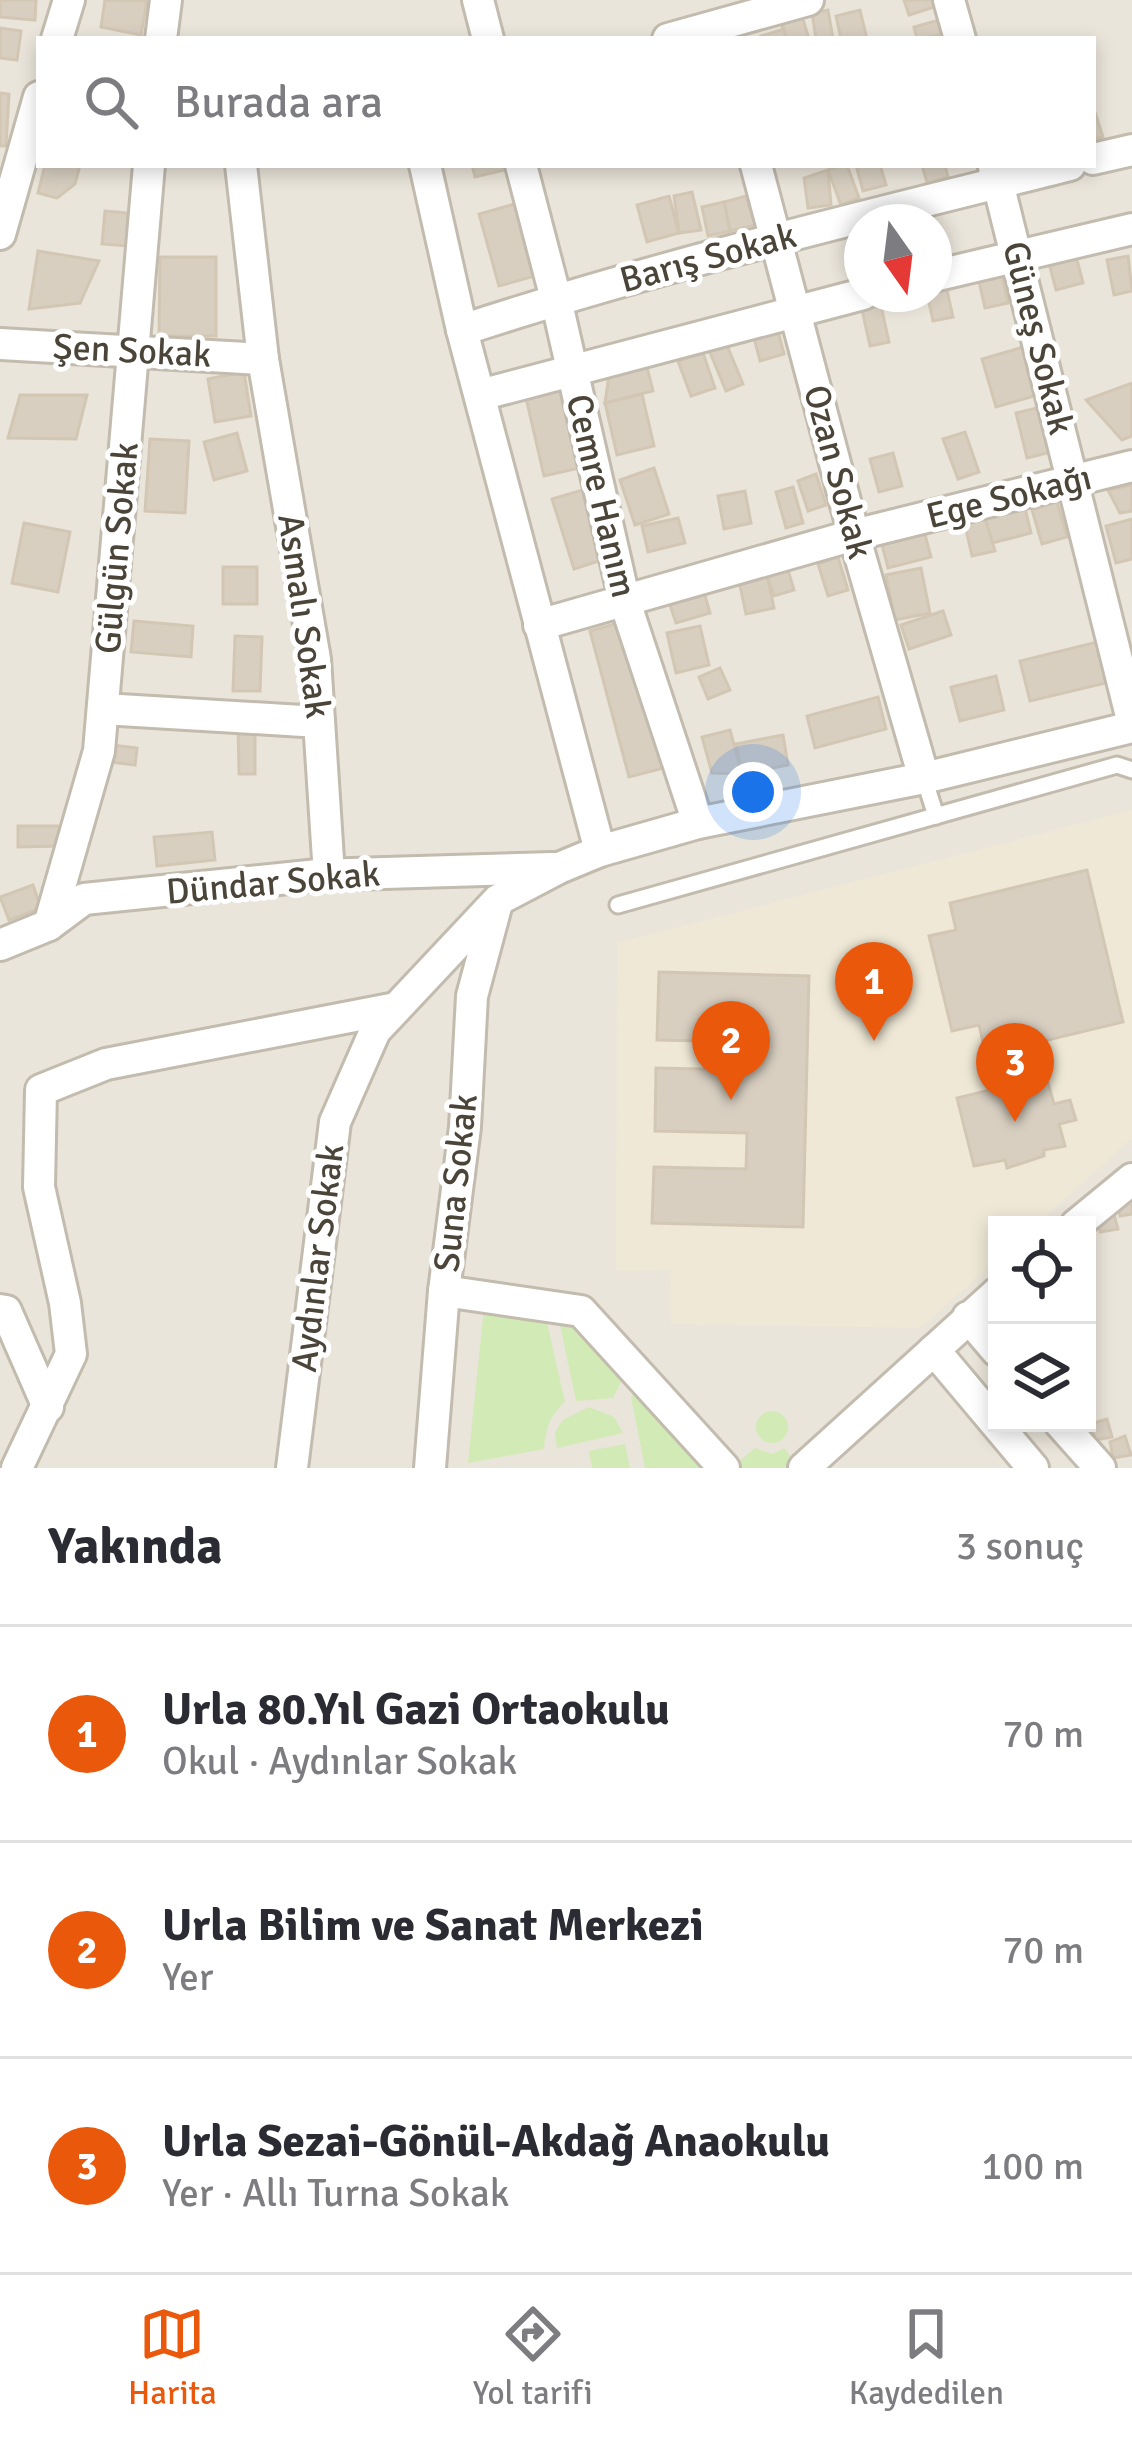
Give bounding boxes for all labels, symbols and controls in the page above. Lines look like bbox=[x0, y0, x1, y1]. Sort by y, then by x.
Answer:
search box bbox=[36, 36, 1096, 168]
icon: search bbox=[78, 69, 144, 135]
text: Burada ara bbox=[174, 75, 383, 130]
north arrow bbox=[844, 204, 952, 312]
street label: Barış Sokak bbox=[615, 213, 801, 303]
street label: Güneş Sokak bbox=[992, 237, 1084, 439]
street label: Şen Sokak bbox=[52, 324, 212, 378]
street label: Ozan Sokak bbox=[793, 380, 883, 564]
street label: Cemre Hanım bbox=[556, 390, 646, 602]
street label: Gülgün Sokak bbox=[85, 440, 149, 656]
street label: Ege Sokağı bbox=[922, 455, 1096, 539]
street label: Asmalı Sokak bbox=[267, 511, 341, 721]
your location bbox=[723, 762, 783, 822]
street label: Dündar Sokak bbox=[164, 851, 382, 915]
pin: 1 bbox=[835, 942, 913, 1041]
pin: 2 bbox=[692, 1001, 770, 1100]
pin: 3 bbox=[976, 1023, 1054, 1122]
street label: Suna Sokak bbox=[424, 1092, 488, 1274]
street label: Aydınlar Sokak bbox=[282, 1141, 354, 1375]
map controls bbox=[988, 1216, 1096, 1432]
button: locate bbox=[988, 1216, 1096, 1324]
button: layers bbox=[988, 1324, 1096, 1432]
text: Yakında bbox=[48, 1515, 222, 1578]
text: 3 sonuç bbox=[956, 1522, 1084, 1570]
text: Urla 80.Yıl Gazi Ortaokulu bbox=[162, 1682, 670, 1737]
text: 1 bbox=[76, 1710, 98, 1758]
text: 70 m bbox=[1002, 1710, 1084, 1758]
text: Okul · Aydınlar Sokak bbox=[162, 1737, 517, 1785]
text: Urla Bilim ve Sanat Merkezi bbox=[162, 1898, 704, 1953]
text: 2 bbox=[76, 1926, 98, 1974]
text: 70 m bbox=[1002, 1926, 1084, 1974]
text: Yer bbox=[162, 1953, 213, 2001]
text: Urla Sezai-Gönül-Akdağ Anaokulu bbox=[162, 2114, 830, 2169]
text: 3 bbox=[76, 2142, 98, 2190]
text: 100 m bbox=[981, 2142, 1084, 2190]
text: Yer · Allı Turna Sokak bbox=[162, 2169, 509, 2217]
tab: Harita bbox=[128, 2301, 217, 2414]
tab: Yol tarifi bbox=[473, 2301, 593, 2414]
tab: Kaydedilen bbox=[849, 2301, 1004, 2414]

